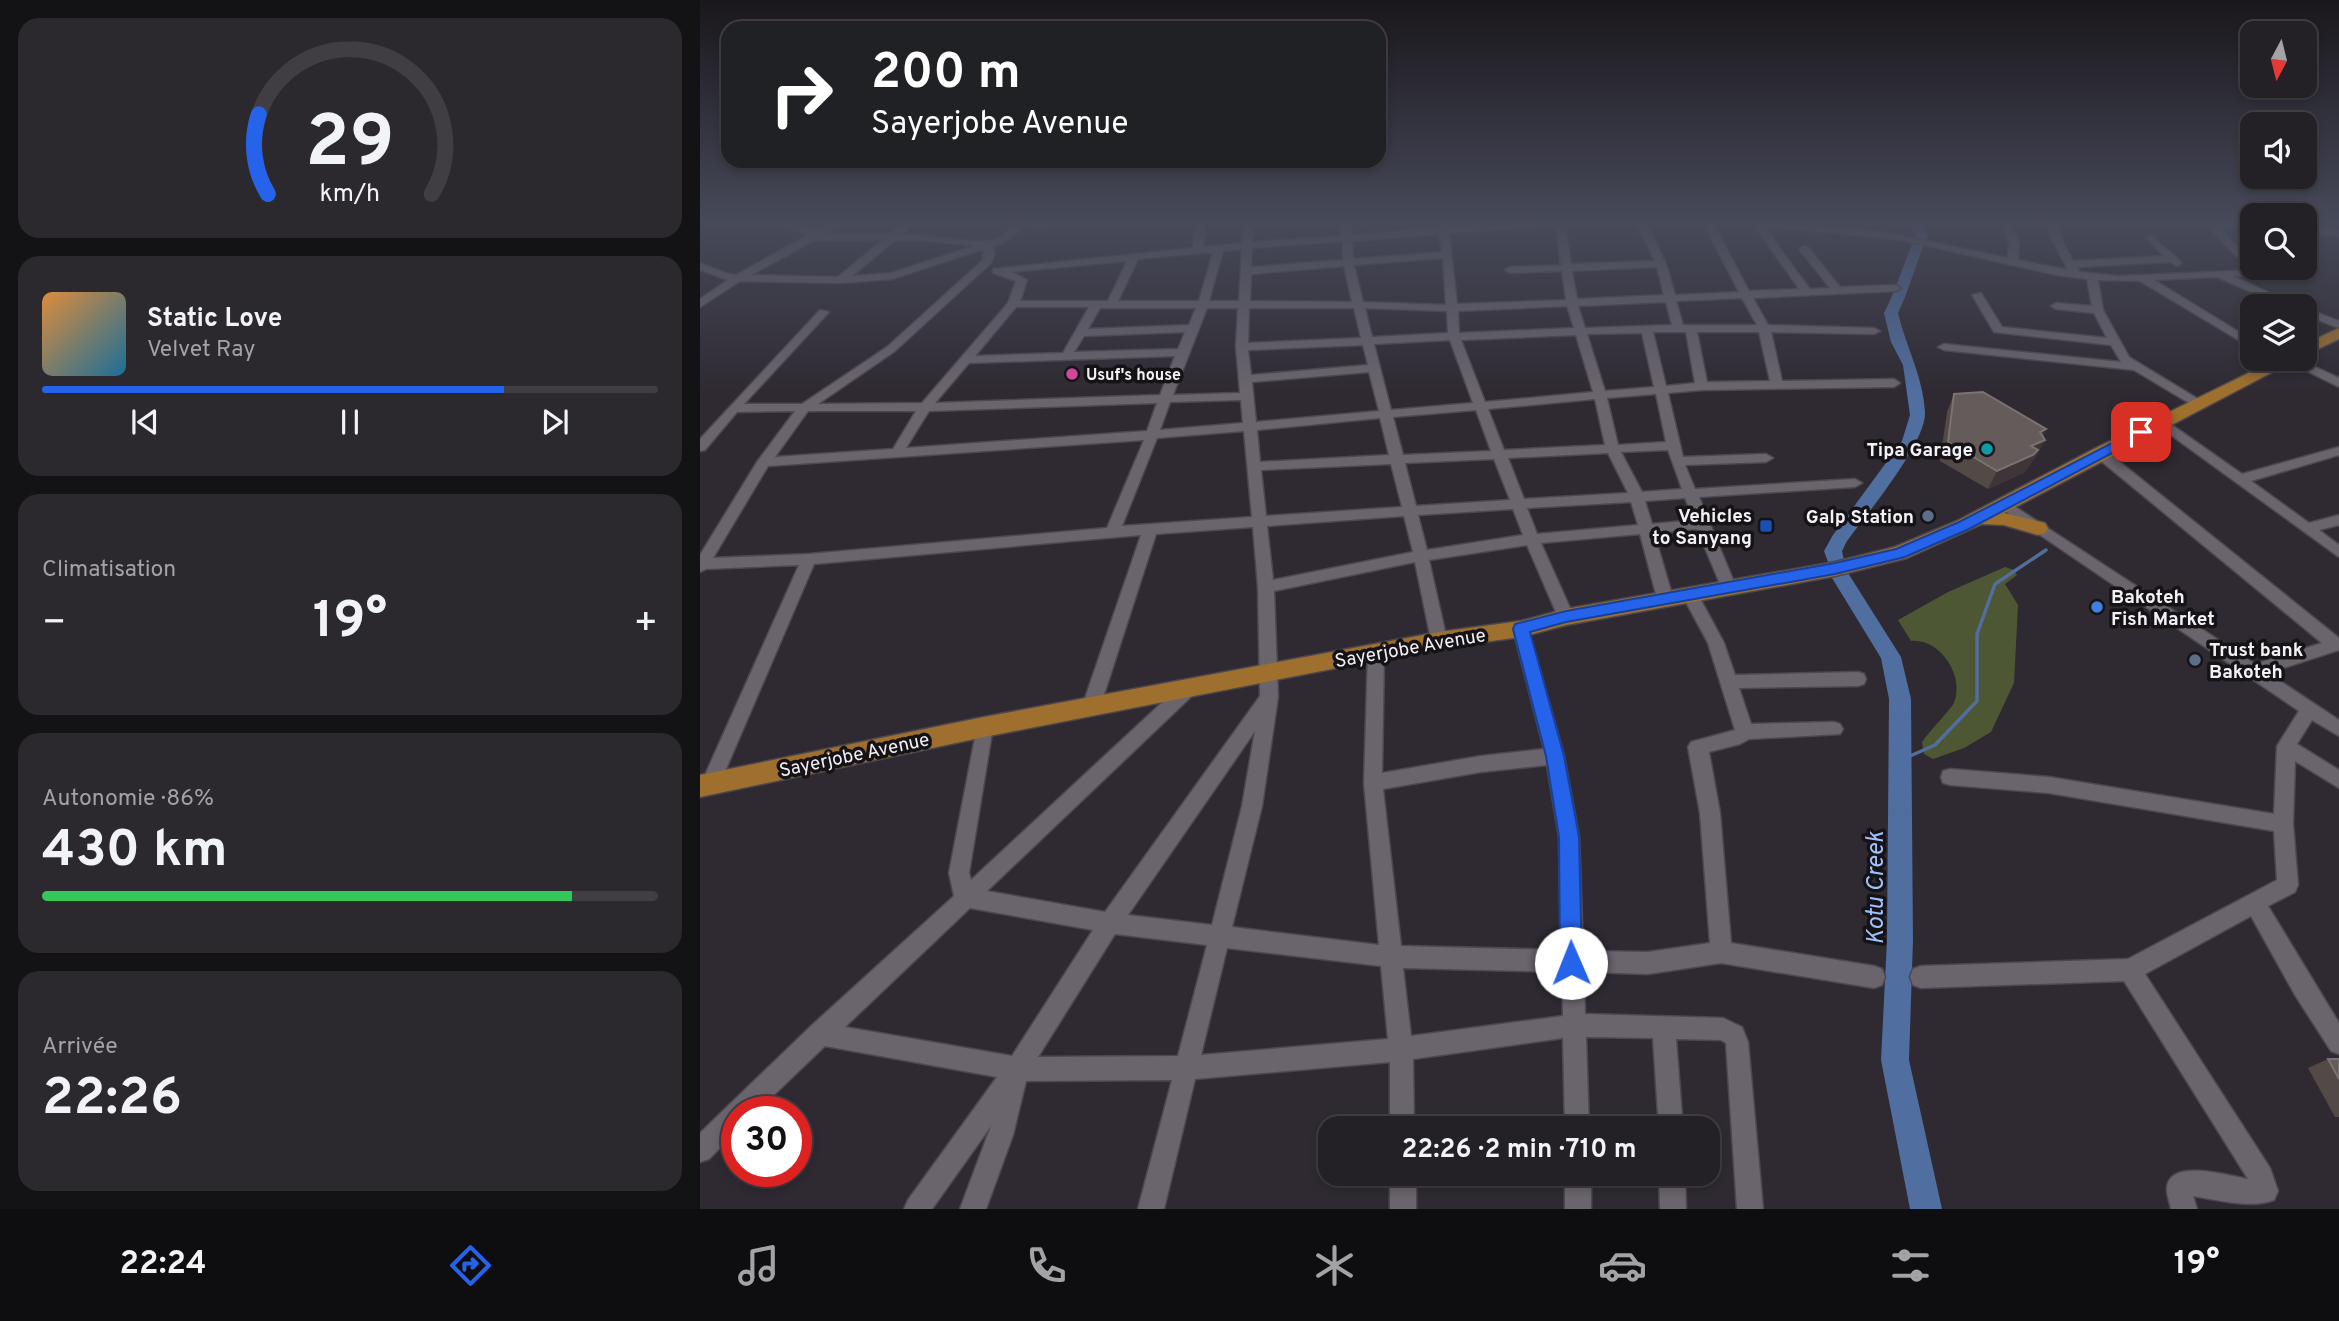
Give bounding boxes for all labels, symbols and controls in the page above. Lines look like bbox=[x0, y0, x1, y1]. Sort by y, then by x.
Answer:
north arrow bbox=[2240, 21, 2317, 98]
map controls bbox=[2240, 21, 2317, 371]
text: 200 m bbox=[871, 44, 1021, 106]
icon: right bbox=[756, 49, 847, 140]
text: 29 bbox=[305, 100, 395, 192]
text: Sayerjobe Avenue bbox=[871, 105, 1128, 145]
button: sound bbox=[2240, 112, 2317, 189]
text: km/h bbox=[320, 179, 380, 211]
button: search bbox=[2240, 203, 2317, 280]
button: layers bbox=[2240, 294, 2317, 371]
text: Static Love bbox=[147, 303, 282, 336]
text: Velvet Ray bbox=[147, 336, 255, 365]
marker: Usuf's house bbox=[1064, 366, 1080, 382]
place label: Usuf's house bbox=[1086, 366, 1181, 386]
pin bbox=[2111, 402, 2171, 462]
icon: previous bbox=[126, 403, 164, 441]
icon: pause bbox=[331, 403, 369, 441]
icon: next bbox=[536, 403, 574, 441]
icon: arrive bbox=[2122, 413, 2160, 451]
place label: Tipa Garage bbox=[1866, 439, 1973, 463]
marker: Tipa Garage bbox=[1979, 441, 1995, 457]
place label: Vehicles to Sanyang bbox=[1652, 505, 1752, 551]
place label: Galp Station bbox=[1806, 506, 1914, 530]
marker: Galp Station bbox=[1920, 508, 1936, 524]
marker: Vehicles to Sanyang bbox=[1758, 518, 1774, 534]
text: Climatisation bbox=[42, 556, 176, 585]
place label: Bakoteh Fish Market bbox=[2111, 586, 2215, 632]
text: 19° bbox=[313, 590, 387, 656]
marker: Bakoteh Fish Market bbox=[2089, 599, 2105, 615]
text: − bbox=[42, 600, 67, 649]
text: + bbox=[633, 600, 658, 649]
street label: Sayerjobe Avenue bbox=[1333, 624, 1488, 674]
place label: Trust bank Bakoteh bbox=[2209, 639, 2304, 685]
marker: Trust bank Bakoteh bbox=[2187, 652, 2203, 668]
street label: Sayerjobe Avenue bbox=[777, 728, 932, 784]
text: Autonomie · 86% bbox=[42, 785, 214, 814]
text: 430 km bbox=[42, 819, 228, 885]
water label: Kotu Creek bbox=[1862, 830, 1892, 945]
position arrow bbox=[1534, 926, 1608, 1000]
text: Arrivée bbox=[42, 1033, 118, 1062]
text: 22:26 bbox=[42, 1067, 182, 1133]
speed limit sign: 30 bbox=[721, 1096, 812, 1187]
text: 22:26 · 2 min · 710 m bbox=[1401, 1134, 1637, 1167]
icon: directions bbox=[446, 1241, 495, 1290]
icon: music bbox=[734, 1241, 783, 1290]
icon: phone bbox=[1022, 1241, 1071, 1290]
icon: climate bbox=[1310, 1241, 1359, 1290]
icon: car bbox=[1598, 1241, 1647, 1290]
icon: filters bbox=[1886, 1241, 1935, 1290]
text: 22:24 bbox=[120, 1245, 207, 1285]
text: 19° bbox=[2174, 1245, 2219, 1285]

